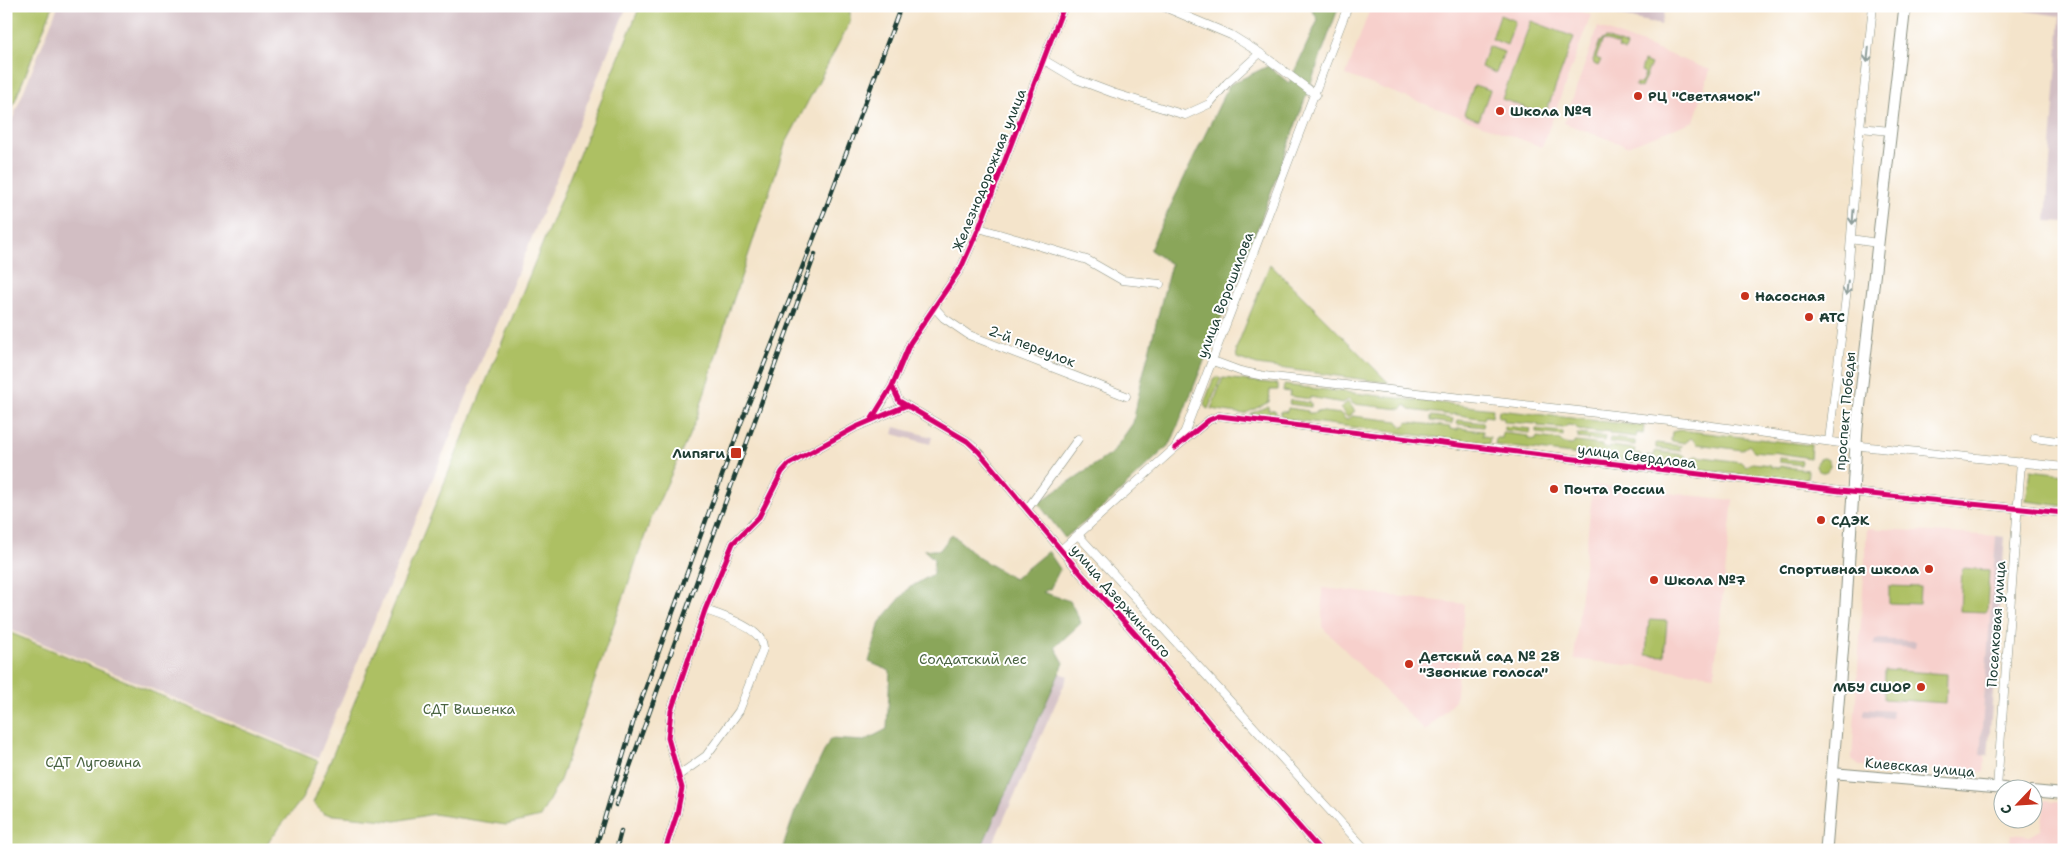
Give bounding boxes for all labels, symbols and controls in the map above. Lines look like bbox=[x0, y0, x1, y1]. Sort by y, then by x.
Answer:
one-way arrow bbox=[1863, 46, 1872, 62]
street label: Железнодорожная улица bbox=[948, 86, 1030, 254]
place label: РЦ "Светлячок" bbox=[1648, 87, 1760, 105]
marker: РЦ "Светлячок" bbox=[1632, 90, 1644, 102]
place label: Школа №9 bbox=[1510, 102, 1591, 120]
marker: Школа №9 bbox=[1494, 105, 1506, 117]
one-way arrow bbox=[1848, 208, 1858, 224]
street label: улица Ворошилова bbox=[1193, 229, 1257, 361]
one-way arrow bbox=[1842, 280, 1852, 296]
place label: Насосная bbox=[1755, 287, 1825, 305]
marker: Насосная bbox=[1739, 290, 1751, 302]
place label: АТС bbox=[1819, 308, 1845, 326]
marker: АТС bbox=[1803, 311, 1815, 323]
street label: 2-й переулок bbox=[986, 321, 1078, 371]
street label: проспект Победы bbox=[1831, 351, 1859, 471]
street label: улица Свердлова bbox=[1577, 440, 1698, 472]
place label: Липяги bbox=[672, 444, 725, 462]
marker: Липяги bbox=[729, 446, 743, 460]
place label: Почта России bbox=[1564, 480, 1665, 498]
marker: Почта России bbox=[1548, 483, 1560, 495]
place label: СДЭК bbox=[1831, 511, 1870, 529]
marker: СДЭК bbox=[1815, 514, 1827, 526]
street label: улица Дзержинского bbox=[1067, 541, 1175, 661]
place label: Спортивная школа bbox=[1779, 560, 1919, 578]
street label: Поселковая улица bbox=[1983, 560, 2009, 688]
marker: Спортивная школа bbox=[1923, 563, 1935, 575]
place label: Школа №7 bbox=[1664, 571, 1746, 589]
marker: Школа №7 bbox=[1648, 574, 1660, 586]
place label: Детский сад № 28 "Звонкие голоса" bbox=[1419, 647, 1560, 681]
park label: Солдатский лес bbox=[919, 650, 1027, 668]
marker: Детский сад № 28 "Звонкие голоса" bbox=[1403, 658, 1415, 670]
place label: МБУ СШОР bbox=[1833, 678, 1911, 696]
marker: МБУ СШОР bbox=[1915, 681, 1927, 693]
park label: СДТ Вишенка bbox=[423, 700, 516, 718]
park label: СДТ Луговина bbox=[45, 753, 141, 771]
street label: Киевская улица bbox=[1864, 753, 1976, 781]
north arrow bbox=[1992, 778, 2042, 828]
text: С bbox=[1996, 802, 2016, 817]

